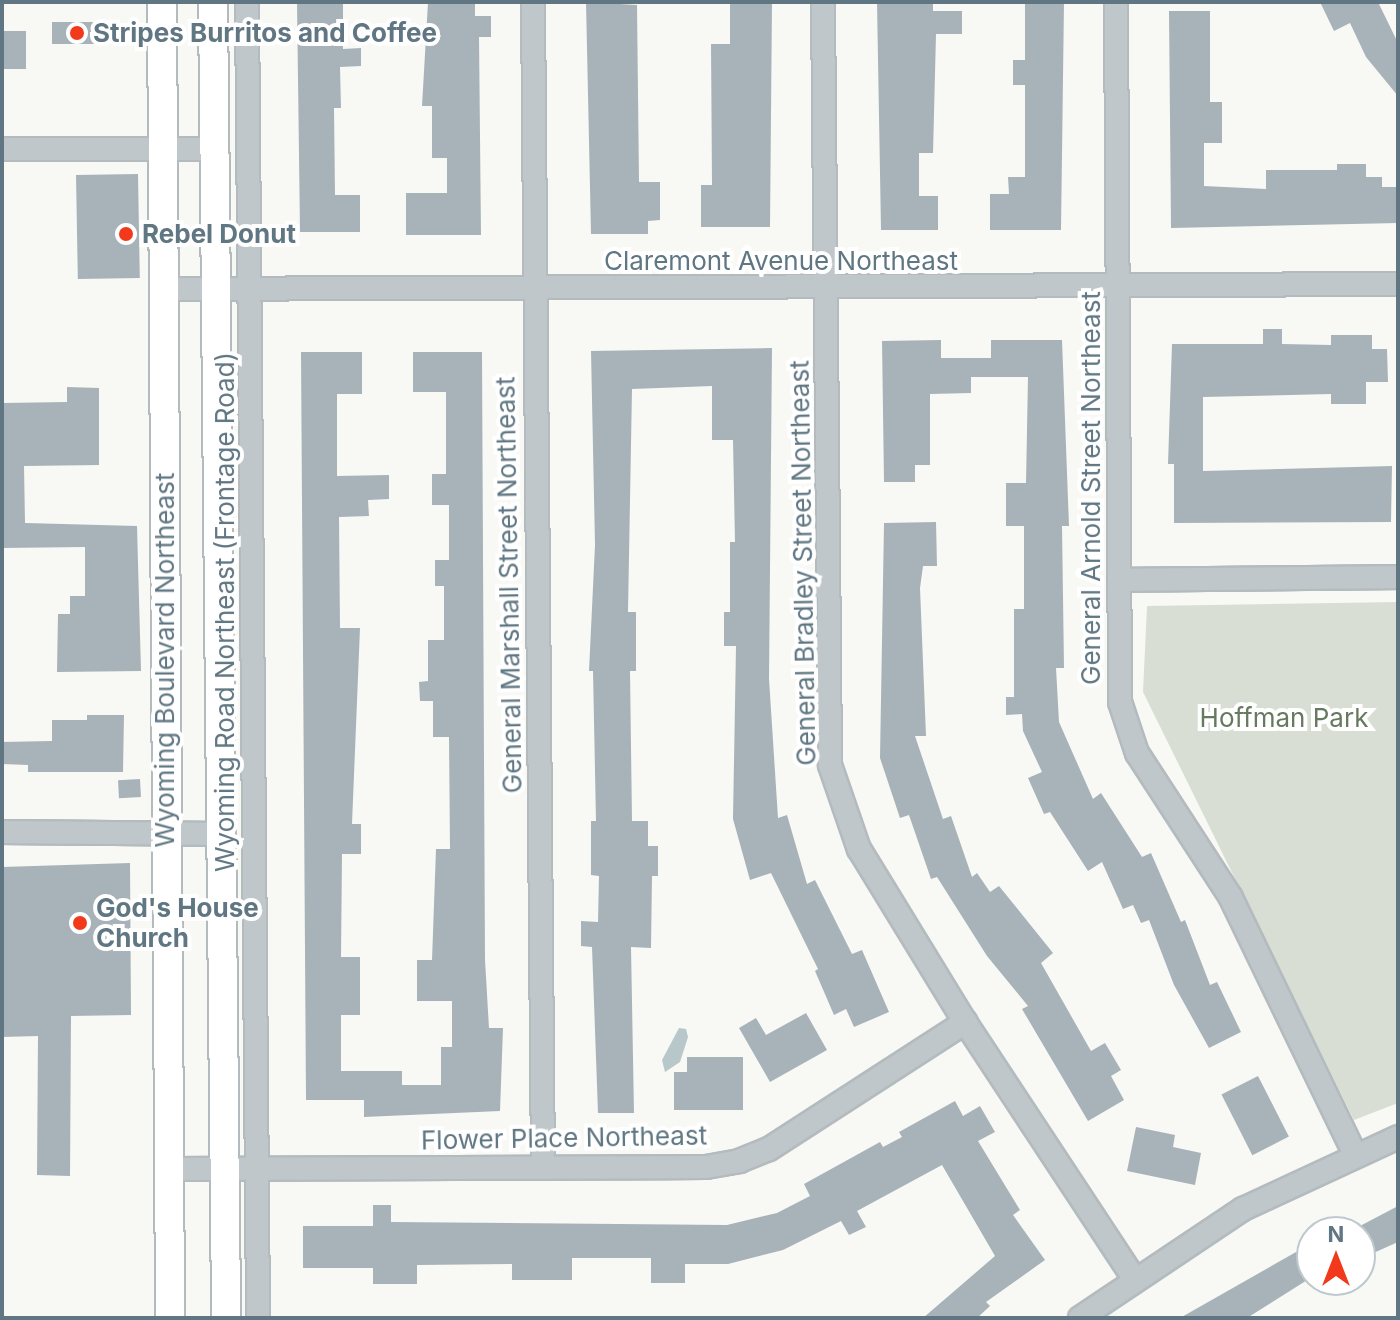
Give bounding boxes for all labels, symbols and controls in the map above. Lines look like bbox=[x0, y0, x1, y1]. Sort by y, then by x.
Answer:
place label: Stripes Burritos and Coffee bbox=[93, 17, 437, 49]
marker: Stripes Burritos and Coffee bbox=[68, 24, 86, 42]
place label: Rebel Donut bbox=[142, 218, 296, 250]
marker: Rebel Donut bbox=[117, 225, 135, 243]
street label: Claremont Avenue Northeast bbox=[604, 245, 958, 277]
street label: General Arnold Street Northeast bbox=[1075, 291, 1107, 685]
street label: Wyoming Road Northeast (Frontage Road) bbox=[209, 352, 241, 872]
street label: General Bradley Street Northeast bbox=[784, 360, 822, 766]
street label: General Marshall Street Northeast bbox=[490, 376, 528, 794]
street label: Wyoming Boulevard Northeast bbox=[149, 472, 181, 848]
park label: Hoffman Park bbox=[1200, 702, 1368, 734]
place label: God's House Church bbox=[96, 892, 259, 954]
marker: God's House Church bbox=[71, 914, 89, 932]
street label: Flower Place Northeast bbox=[421, 1120, 707, 1156]
north arrow bbox=[1296, 1216, 1376, 1296]
text: N bbox=[1328, 1221, 1344, 1247]

